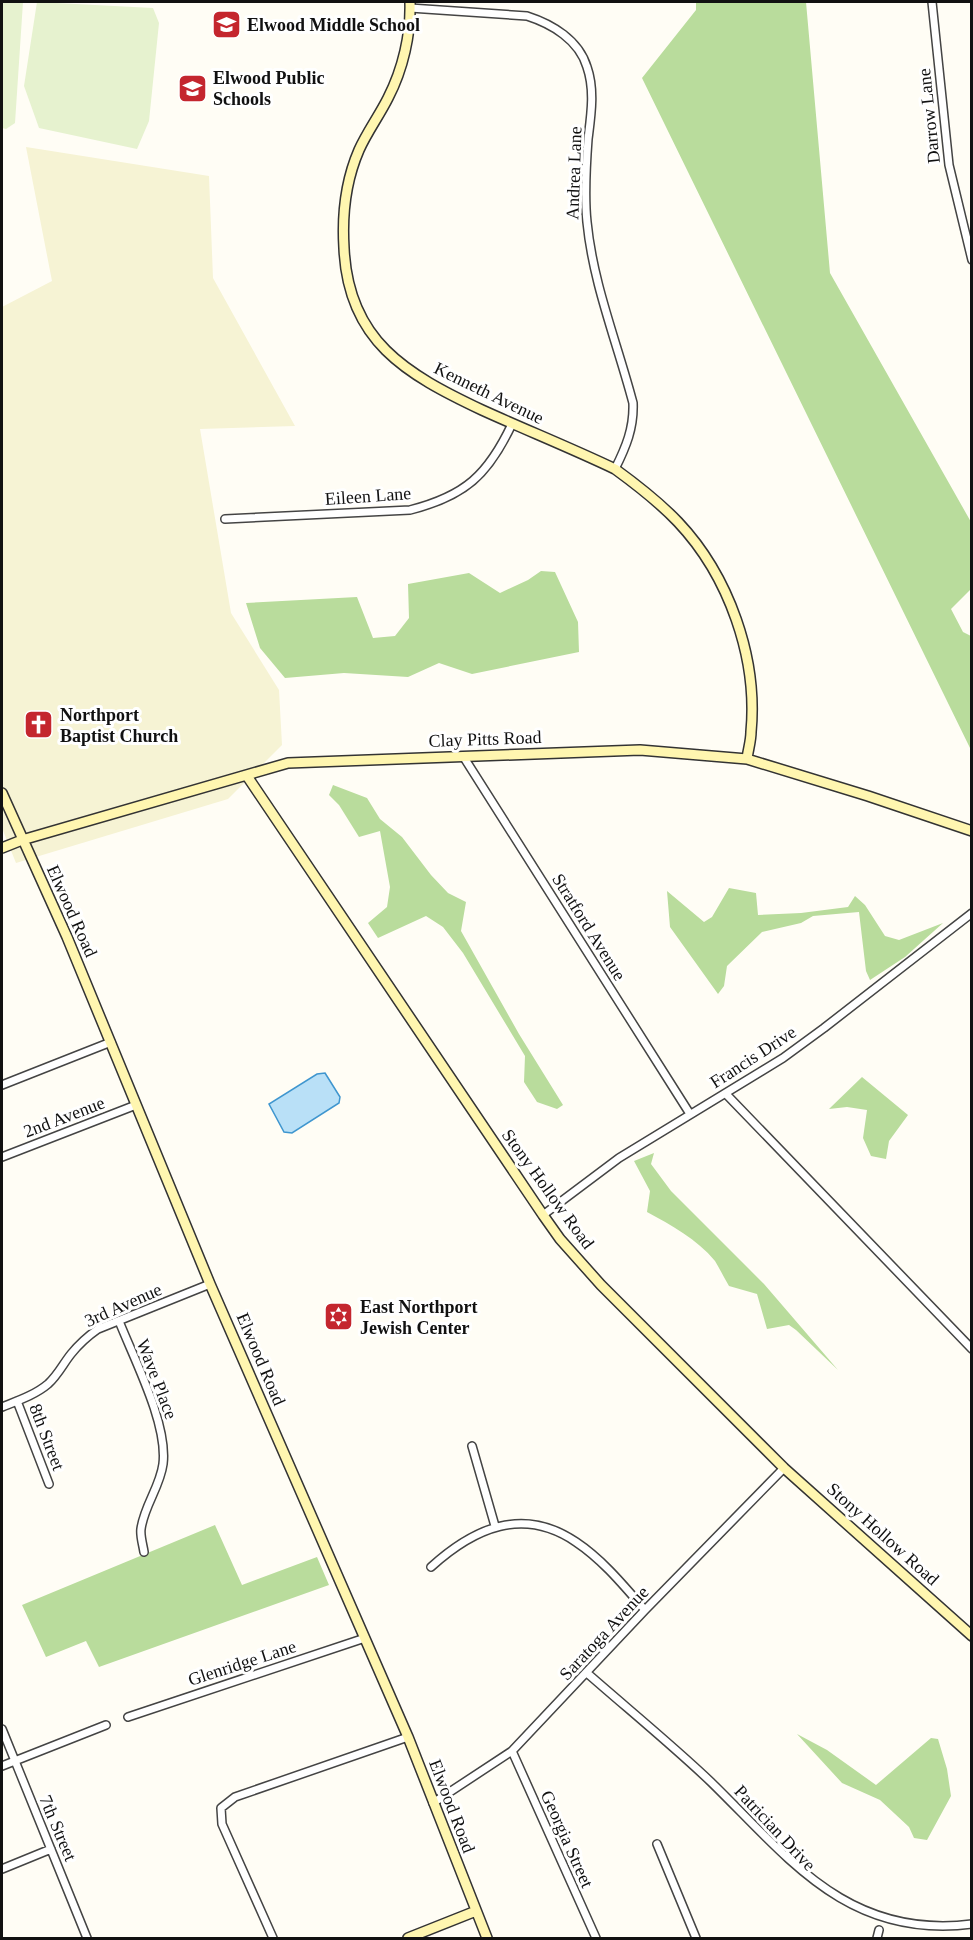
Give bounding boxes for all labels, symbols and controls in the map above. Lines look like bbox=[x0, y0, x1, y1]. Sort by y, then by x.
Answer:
school or university icon: Elwood Middle School bbox=[210, 9, 242, 41]
place label: Elwood Middle School bbox=[247, 15, 420, 35]
street label: Darrow Lane bbox=[914, 67, 944, 165]
place label: Elwood Public Schools bbox=[213, 68, 325, 109]
school or university icon: Elwood Public Schools bbox=[176, 72, 208, 104]
street label: Andrea Lane bbox=[562, 126, 586, 220]
street label: Kenneth Avenue bbox=[431, 358, 547, 428]
street label: Eileen Lane bbox=[324, 483, 412, 509]
place label: Northport Baptist Church bbox=[60, 705, 178, 746]
church icon: Northport Baptist Church bbox=[23, 709, 55, 741]
street label: Clay Pitts Road bbox=[428, 727, 542, 751]
street label: Elwood Road bbox=[43, 862, 101, 960]
street label: Stratford Avenue bbox=[548, 870, 630, 984]
street label: Francis Drive bbox=[706, 1022, 800, 1092]
street label: 2nd Avenue bbox=[21, 1092, 107, 1142]
street label: Stony Hollow Road bbox=[498, 1125, 598, 1253]
street label: 3rd Avenue bbox=[81, 1279, 165, 1331]
place label: East Northport Jewish Center bbox=[360, 1297, 478, 1338]
synagogue icon: East Northport Jewish Center bbox=[323, 1301, 355, 1333]
street label: Elwood Road bbox=[233, 1310, 289, 1408]
street label: Wave Place bbox=[133, 1336, 181, 1422]
street label: 8th Street bbox=[25, 1401, 69, 1473]
street label: Stony Hollow Road bbox=[823, 1479, 943, 1589]
street label: Saratoga Avenue bbox=[555, 1582, 653, 1684]
street label: Glenridge Lane bbox=[185, 1636, 299, 1690]
street label: Elwood Road bbox=[425, 1756, 479, 1856]
street label: Patrician Drive bbox=[730, 1781, 820, 1875]
street label: Georgia Street bbox=[537, 1787, 597, 1891]
street label: 7th Street bbox=[35, 1792, 81, 1864]

